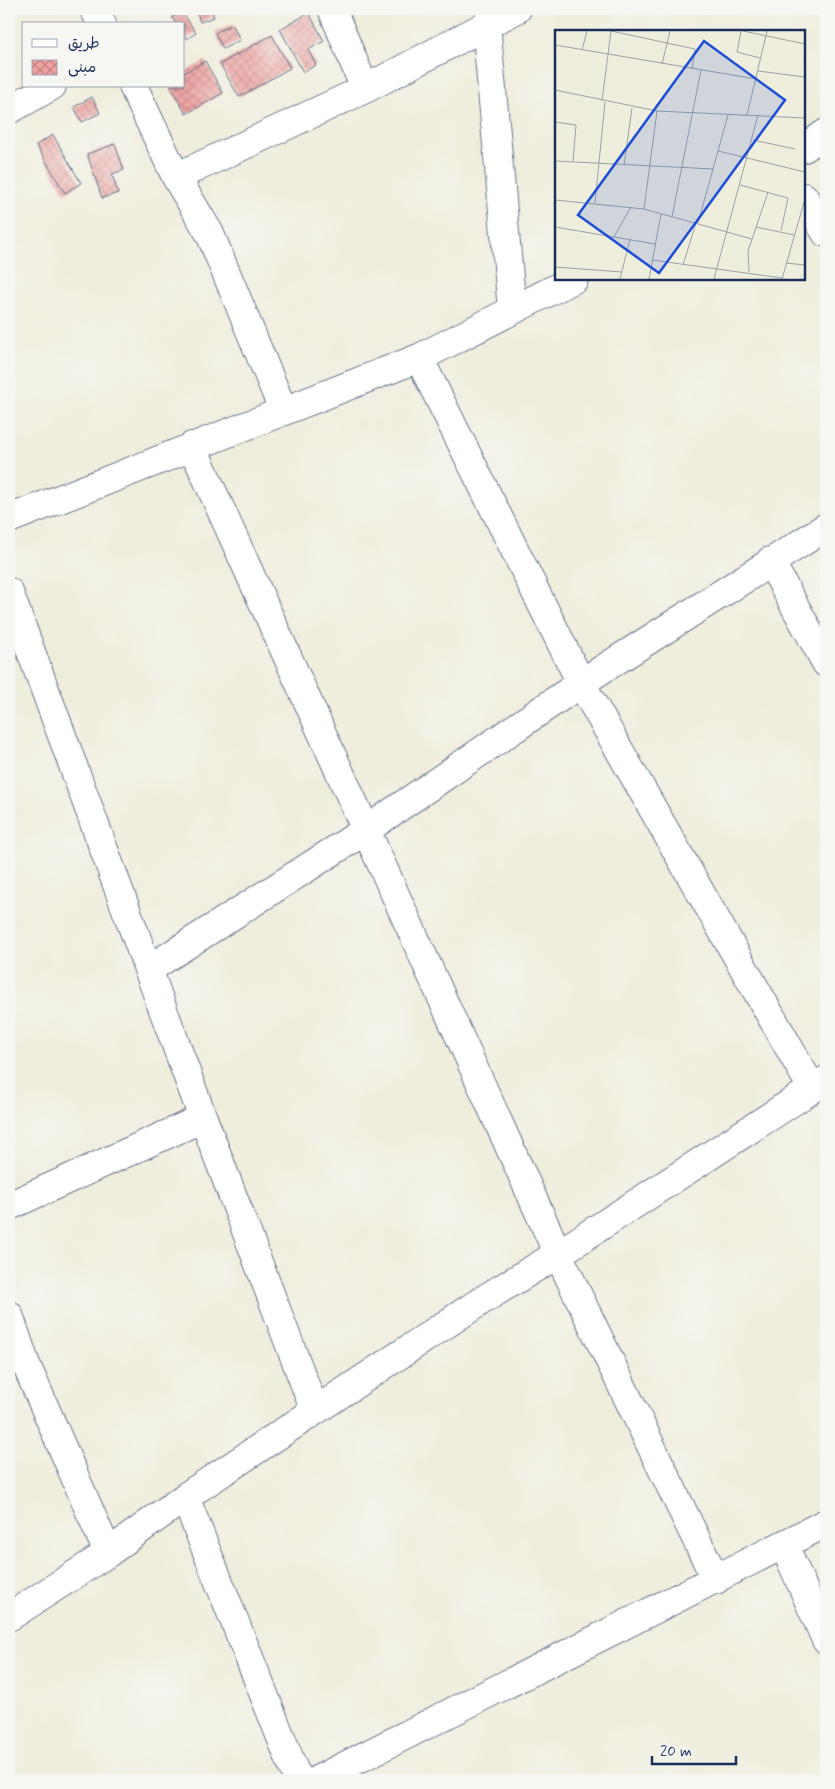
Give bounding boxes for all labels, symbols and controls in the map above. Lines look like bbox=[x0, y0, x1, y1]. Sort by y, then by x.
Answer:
legend bbox=[22, 22, 185, 88]
inset map bbox=[555, 30, 805, 280]
text: طريق bbox=[68, 34, 100, 54]
text: مبنى bbox=[68, 58, 96, 78]
scale bar bbox=[652, 1734, 736, 1766]
text: 20 m bbox=[660, 1742, 692, 1762]

